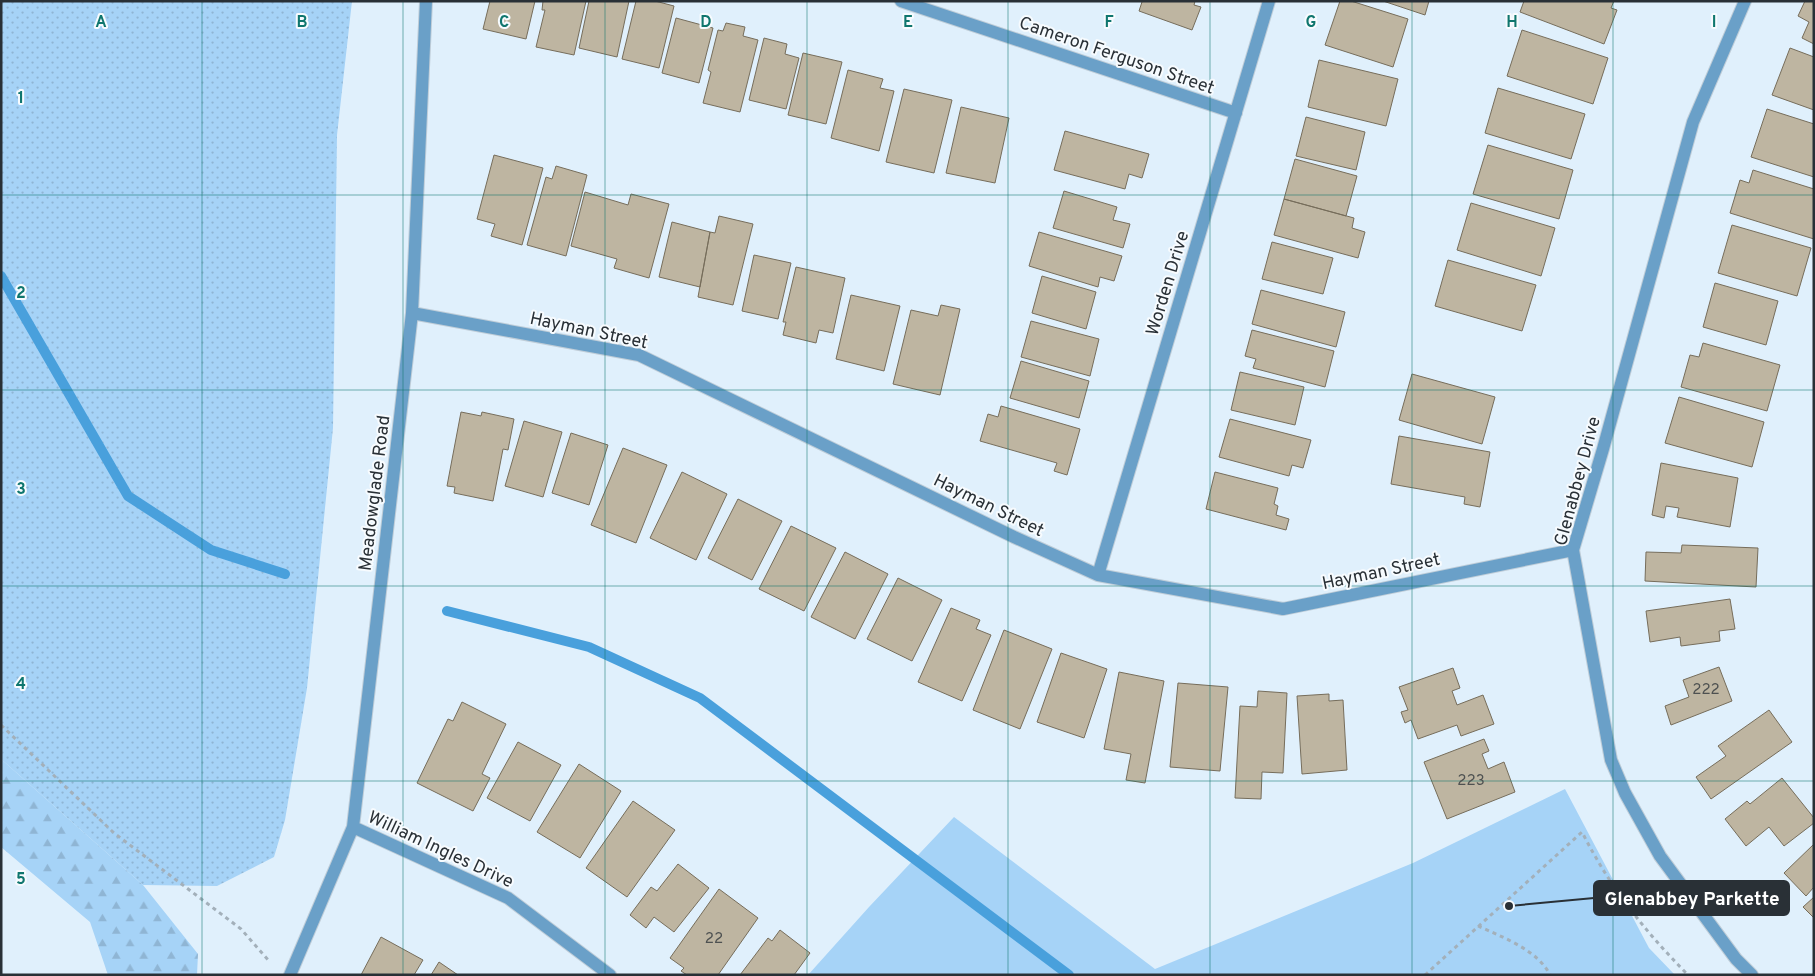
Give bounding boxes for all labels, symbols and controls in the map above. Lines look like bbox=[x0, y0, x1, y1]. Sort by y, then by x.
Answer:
street label: Cameron Ferguson Street bbox=[1017, 11, 1217, 99]
text: A bbox=[95, 13, 107, 33]
text: B bbox=[296, 13, 308, 33]
text: C bbox=[499, 13, 509, 33]
text: D bbox=[700, 13, 712, 33]
text: E bbox=[903, 13, 913, 33]
text: G bbox=[1306, 13, 1316, 33]
text: H bbox=[1506, 13, 1518, 33]
text: I bbox=[1712, 13, 1716, 33]
text: 1 bbox=[18, 89, 24, 109]
street label: Worden Drive bbox=[1142, 228, 1195, 339]
text: 2 bbox=[16, 284, 26, 304]
street label: Hayman Street bbox=[528, 308, 650, 355]
street label: Meadowglade Road bbox=[355, 414, 396, 572]
street label: Glenabbey Drive bbox=[1550, 414, 1607, 549]
street label: Hayman Street bbox=[929, 470, 1047, 543]
text: 3 bbox=[16, 480, 26, 500]
street label: Hayman Street bbox=[1320, 549, 1442, 596]
text: 4 bbox=[16, 675, 26, 695]
house number: 222 bbox=[1692, 681, 1720, 700]
house number: 223 bbox=[1457, 772, 1485, 791]
street label: William Ingles Drive bbox=[364, 807, 517, 894]
text: 5 bbox=[16, 870, 26, 890]
callout: Glenabbey Parkette bbox=[1594, 881, 1789, 915]
text: Glenabbey Parkette bbox=[1604, 888, 1780, 912]
house number: 22 bbox=[705, 930, 723, 949]

